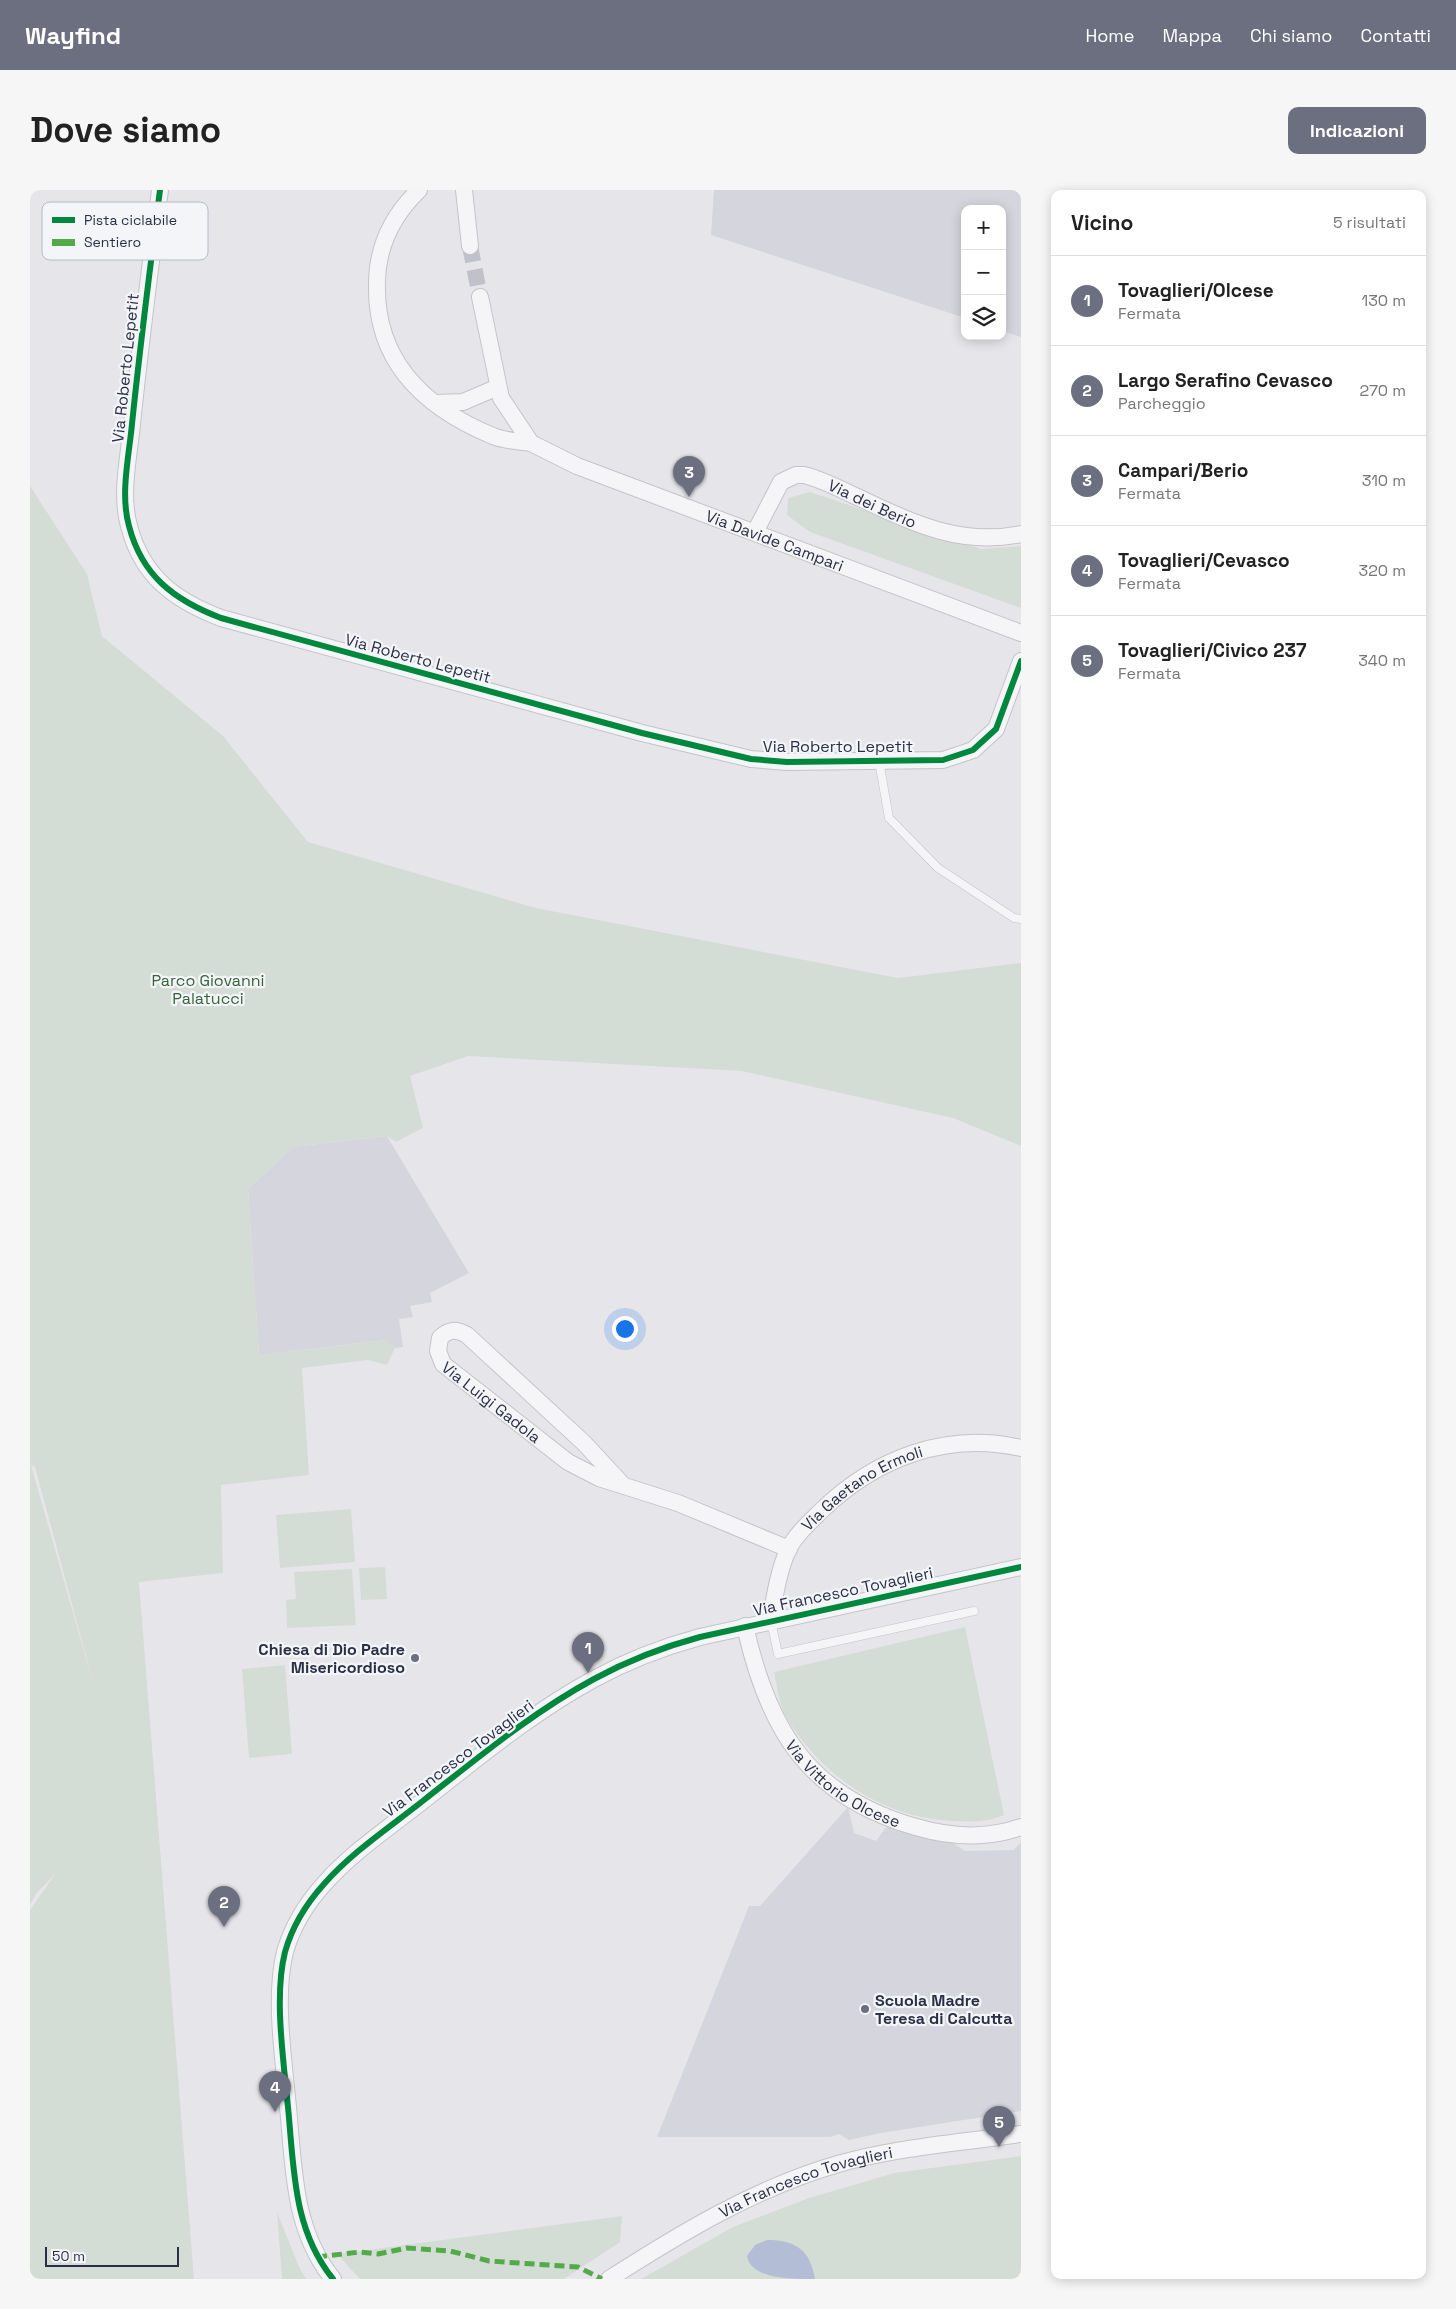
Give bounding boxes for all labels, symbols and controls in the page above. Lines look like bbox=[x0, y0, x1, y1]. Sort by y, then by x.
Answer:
text: Wayfind bbox=[25, 20, 121, 51]
text: Home bbox=[1085, 24, 1135, 47]
text: Mappa bbox=[1163, 24, 1222, 47]
text: Chi siamo bbox=[1250, 24, 1332, 47]
text: Contatti bbox=[1360, 24, 1431, 47]
button: Indicazioni bbox=[1288, 107, 1426, 154]
text: Dove siamo bbox=[30, 108, 221, 152]
legend bbox=[42, 202, 208, 260]
map controls bbox=[961, 205, 1006, 340]
button: + bbox=[961, 205, 1006, 250]
text: Vicino bbox=[1071, 209, 1133, 236]
text: Pista ciclabile bbox=[84, 211, 177, 229]
text: 5 risultati bbox=[1333, 212, 1406, 233]
text: Sentiero bbox=[84, 233, 141, 251]
button: − bbox=[961, 250, 1006, 295]
text: Tovaglieri/Olcese bbox=[1118, 278, 1274, 303]
text: 1 bbox=[1083, 290, 1091, 311]
text: 130 m bbox=[1362, 290, 1406, 311]
street label: Via Roberto Lepetit bbox=[107, 292, 144, 444]
button: layers bbox=[961, 295, 1006, 340]
text: Fermata bbox=[1118, 303, 1181, 324]
text: Largo Serafino Cevasco bbox=[1118, 368, 1333, 393]
text: 2 bbox=[1082, 380, 1092, 401]
text: 270 m bbox=[1359, 380, 1406, 401]
text: Parcheggio bbox=[1118, 393, 1206, 414]
pin: 3 bbox=[673, 456, 705, 497]
text: Campari/Berio bbox=[1118, 458, 1248, 483]
text: 3 bbox=[1082, 470, 1092, 491]
text: 310 m bbox=[1362, 470, 1406, 491]
street label: Via dei Berio bbox=[825, 475, 919, 533]
text: Fermata bbox=[1118, 483, 1181, 504]
street label: Via Davide Campari bbox=[703, 505, 847, 576]
text: Tovaglieri/Cevasco bbox=[1118, 548, 1290, 573]
text: 4 bbox=[1082, 560, 1092, 581]
text: 320 m bbox=[1359, 560, 1406, 581]
text: Fermata bbox=[1118, 573, 1181, 594]
street label: Via Roberto Lepetit bbox=[343, 629, 493, 688]
text: Tovaglieri/Civico 237 bbox=[1118, 638, 1307, 663]
text: 5 bbox=[1082, 650, 1092, 671]
text: 340 m bbox=[1358, 650, 1406, 671]
text: Fermata bbox=[1118, 663, 1181, 684]
street label: Via Roberto Lepetit bbox=[763, 736, 913, 757]
park label: Parco Giovanni Palatucci bbox=[151, 970, 265, 1009]
your location bbox=[612, 1316, 638, 1342]
street label: Via Luigi Gadola bbox=[437, 1357, 545, 1448]
street label: Via Gaetano Ermoli bbox=[797, 1441, 925, 1536]
street label: Via Francesco Tovaglieri bbox=[751, 1562, 935, 1621]
pin: 1 bbox=[572, 1632, 604, 1673]
place label: Chiesa di Dio Padre Misericordioso bbox=[258, 1639, 405, 1678]
marker: Chiesa di Dio Padre Misericordioso bbox=[409, 1652, 421, 1664]
street label: Via Francesco Tovaglieri bbox=[379, 1695, 538, 1822]
street label: Via Vittorio Olcese bbox=[781, 1736, 903, 1832]
pin: 2 bbox=[208, 1886, 240, 1927]
place label: Scuola Madre Teresa di Calcutta bbox=[875, 1990, 1012, 2029]
marker: Scuola Madre Teresa di Calcutta bbox=[859, 2003, 871, 2015]
pin: 4 bbox=[259, 2071, 291, 2112]
pin: 5 bbox=[983, 2106, 1015, 2147]
street label: Via Francesco Tovaglieri bbox=[715, 2142, 894, 2223]
scale bar bbox=[45, 2244, 179, 2267]
text: 50 m bbox=[52, 2247, 85, 2265]

